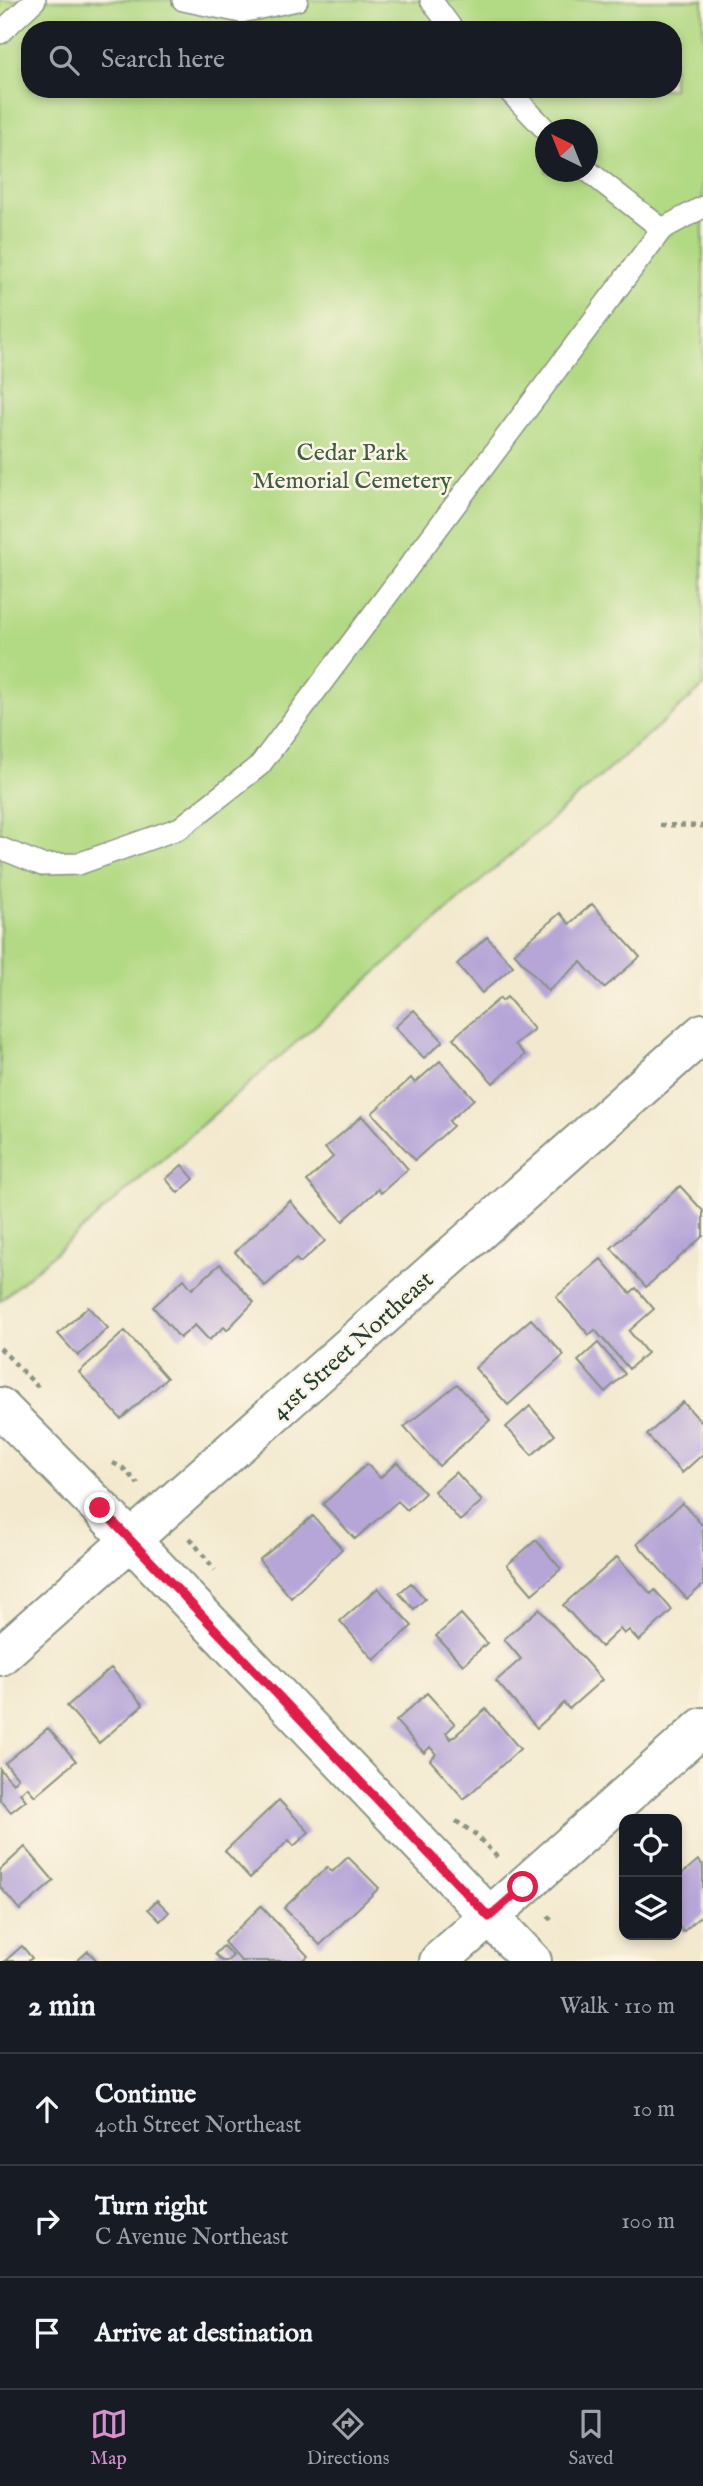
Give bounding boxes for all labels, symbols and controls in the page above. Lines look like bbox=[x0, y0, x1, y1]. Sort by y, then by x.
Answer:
search box bbox=[21, 21, 682, 98]
icon: search bbox=[45, 41, 83, 79]
text: Search here bbox=[101, 43, 225, 76]
north arrow bbox=[535, 119, 598, 182]
park label: Cedar Park Memorial Cemetery bbox=[252, 438, 452, 497]
street label: 41st Street Northeast bbox=[265, 1265, 441, 1427]
route end bbox=[84, 1492, 115, 1523]
map controls bbox=[619, 1814, 682, 1940]
button: locate bbox=[619, 1814, 682, 1877]
route start bbox=[507, 1871, 538, 1902]
button: layers bbox=[619, 1877, 682, 1940]
text: 2 min bbox=[28, 1988, 96, 2026]
text: Walk · 110 m bbox=[560, 1992, 675, 2021]
text: Continue bbox=[95, 2078, 196, 2111]
icon: ahead bbox=[28, 2090, 66, 2128]
text: 10 m bbox=[632, 2095, 675, 2124]
text: 40th Street Northeast bbox=[95, 2111, 301, 2140]
text: Turn right bbox=[95, 2190, 208, 2223]
icon: right bbox=[28, 2202, 66, 2240]
text: 100 m bbox=[621, 2207, 675, 2236]
text: C Avenue Northeast bbox=[95, 2223, 288, 2252]
icon: arrive bbox=[28, 2314, 66, 2352]
text: Arrive at destination bbox=[95, 2317, 313, 2350]
tab: Map bbox=[90, 2405, 128, 2471]
tab: Directions bbox=[307, 2405, 389, 2471]
tab: Saved bbox=[568, 2405, 613, 2471]

